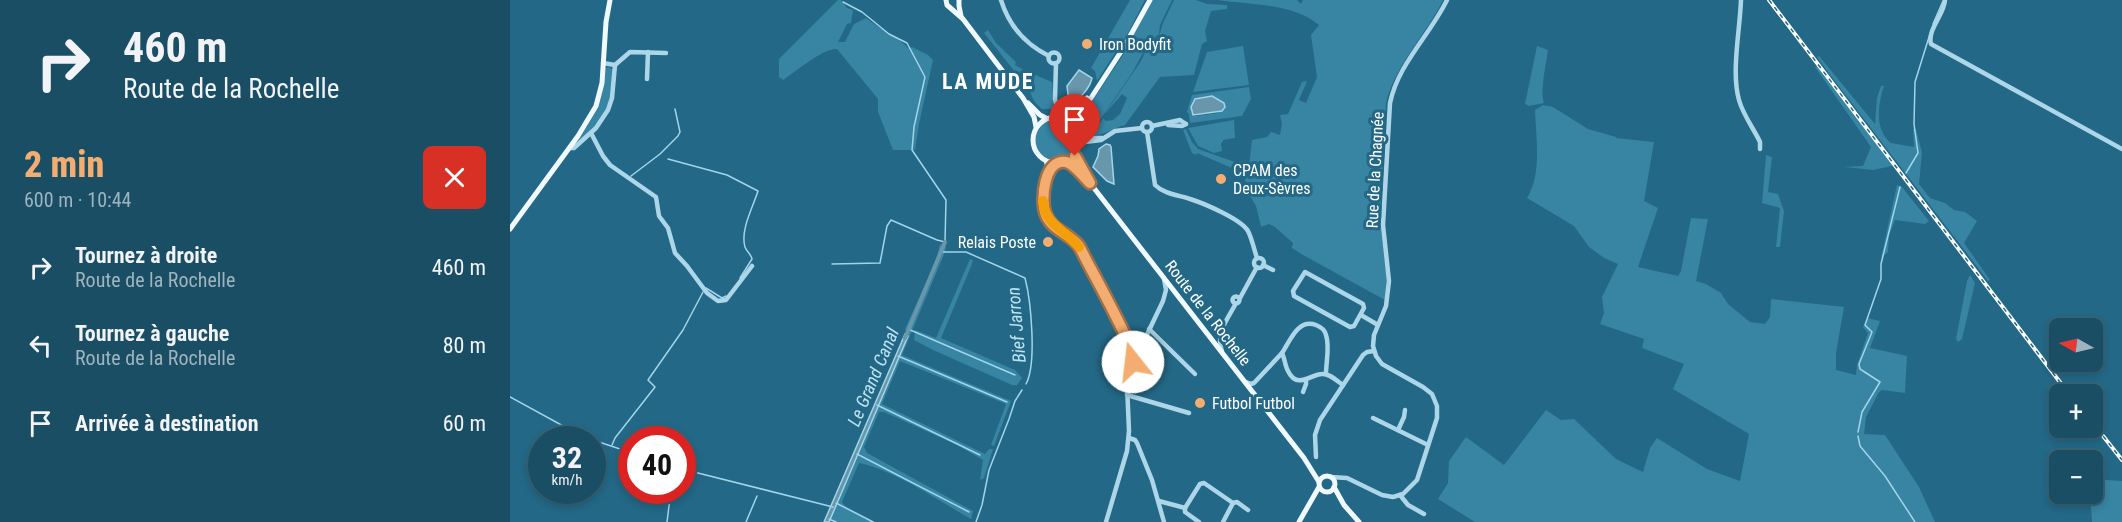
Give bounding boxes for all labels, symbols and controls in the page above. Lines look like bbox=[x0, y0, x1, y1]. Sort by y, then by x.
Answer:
text: 460 m bbox=[123, 23, 228, 72]
icon: right bbox=[24, 24, 102, 102]
place label: Iron Bodyfit bbox=[1099, 35, 1171, 54]
marker: Iron Bodyfit bbox=[1080, 37, 1094, 51]
district label: LA MUDE bbox=[942, 69, 1034, 94]
text: Route de la Rochelle bbox=[123, 73, 339, 105]
pin bbox=[1049, 94, 1100, 156]
icon: arrive bbox=[1058, 103, 1091, 136]
street label: Rue de la Chagnée bbox=[1362, 111, 1388, 229]
text: 2 min bbox=[24, 144, 104, 186]
button: close bbox=[423, 146, 486, 209]
place label: CPAM des Deux-Sèvres bbox=[1233, 161, 1310, 198]
marker: CPAM des Deux-Sèvres bbox=[1214, 172, 1228, 186]
text: 600 m · 10:44 bbox=[24, 188, 131, 212]
place label: Relais Poste bbox=[958, 233, 1036, 252]
marker: Relais Poste bbox=[1041, 235, 1055, 249]
text: Tournez à droite bbox=[75, 243, 217, 268]
icon: right bbox=[24, 251, 57, 284]
text: 460 m bbox=[432, 255, 486, 280]
street label: Route de la Rochelle bbox=[1161, 257, 1255, 369]
text: Route de la Rochelle bbox=[75, 268, 235, 292]
water label: Bief Jarron bbox=[1002, 286, 1030, 364]
north arrow bbox=[2049, 318, 2103, 372]
map controls bbox=[2049, 318, 2103, 504]
text: Tournez à gauche bbox=[75, 321, 229, 346]
water label: Le Grand Canal bbox=[843, 324, 903, 429]
icon: left bbox=[24, 329, 57, 362]
position arrow bbox=[1101, 330, 1165, 394]
text: 80 m bbox=[443, 333, 486, 358]
text: Route de la Rochelle bbox=[75, 346, 235, 370]
button: + bbox=[2049, 384, 2103, 438]
place label: Futbol Futbol bbox=[1212, 394, 1295, 413]
marker: Futbol Futbol bbox=[1193, 396, 1207, 410]
icon: arrive bbox=[24, 407, 57, 440]
text: Arrivée à destination bbox=[75, 411, 259, 436]
text: 60 m bbox=[443, 411, 486, 436]
speed limit sign: 40 bbox=[618, 426, 696, 504]
text: 32 bbox=[552, 440, 582, 475]
button: − bbox=[2049, 450, 2103, 504]
text: km/h bbox=[552, 471, 582, 489]

